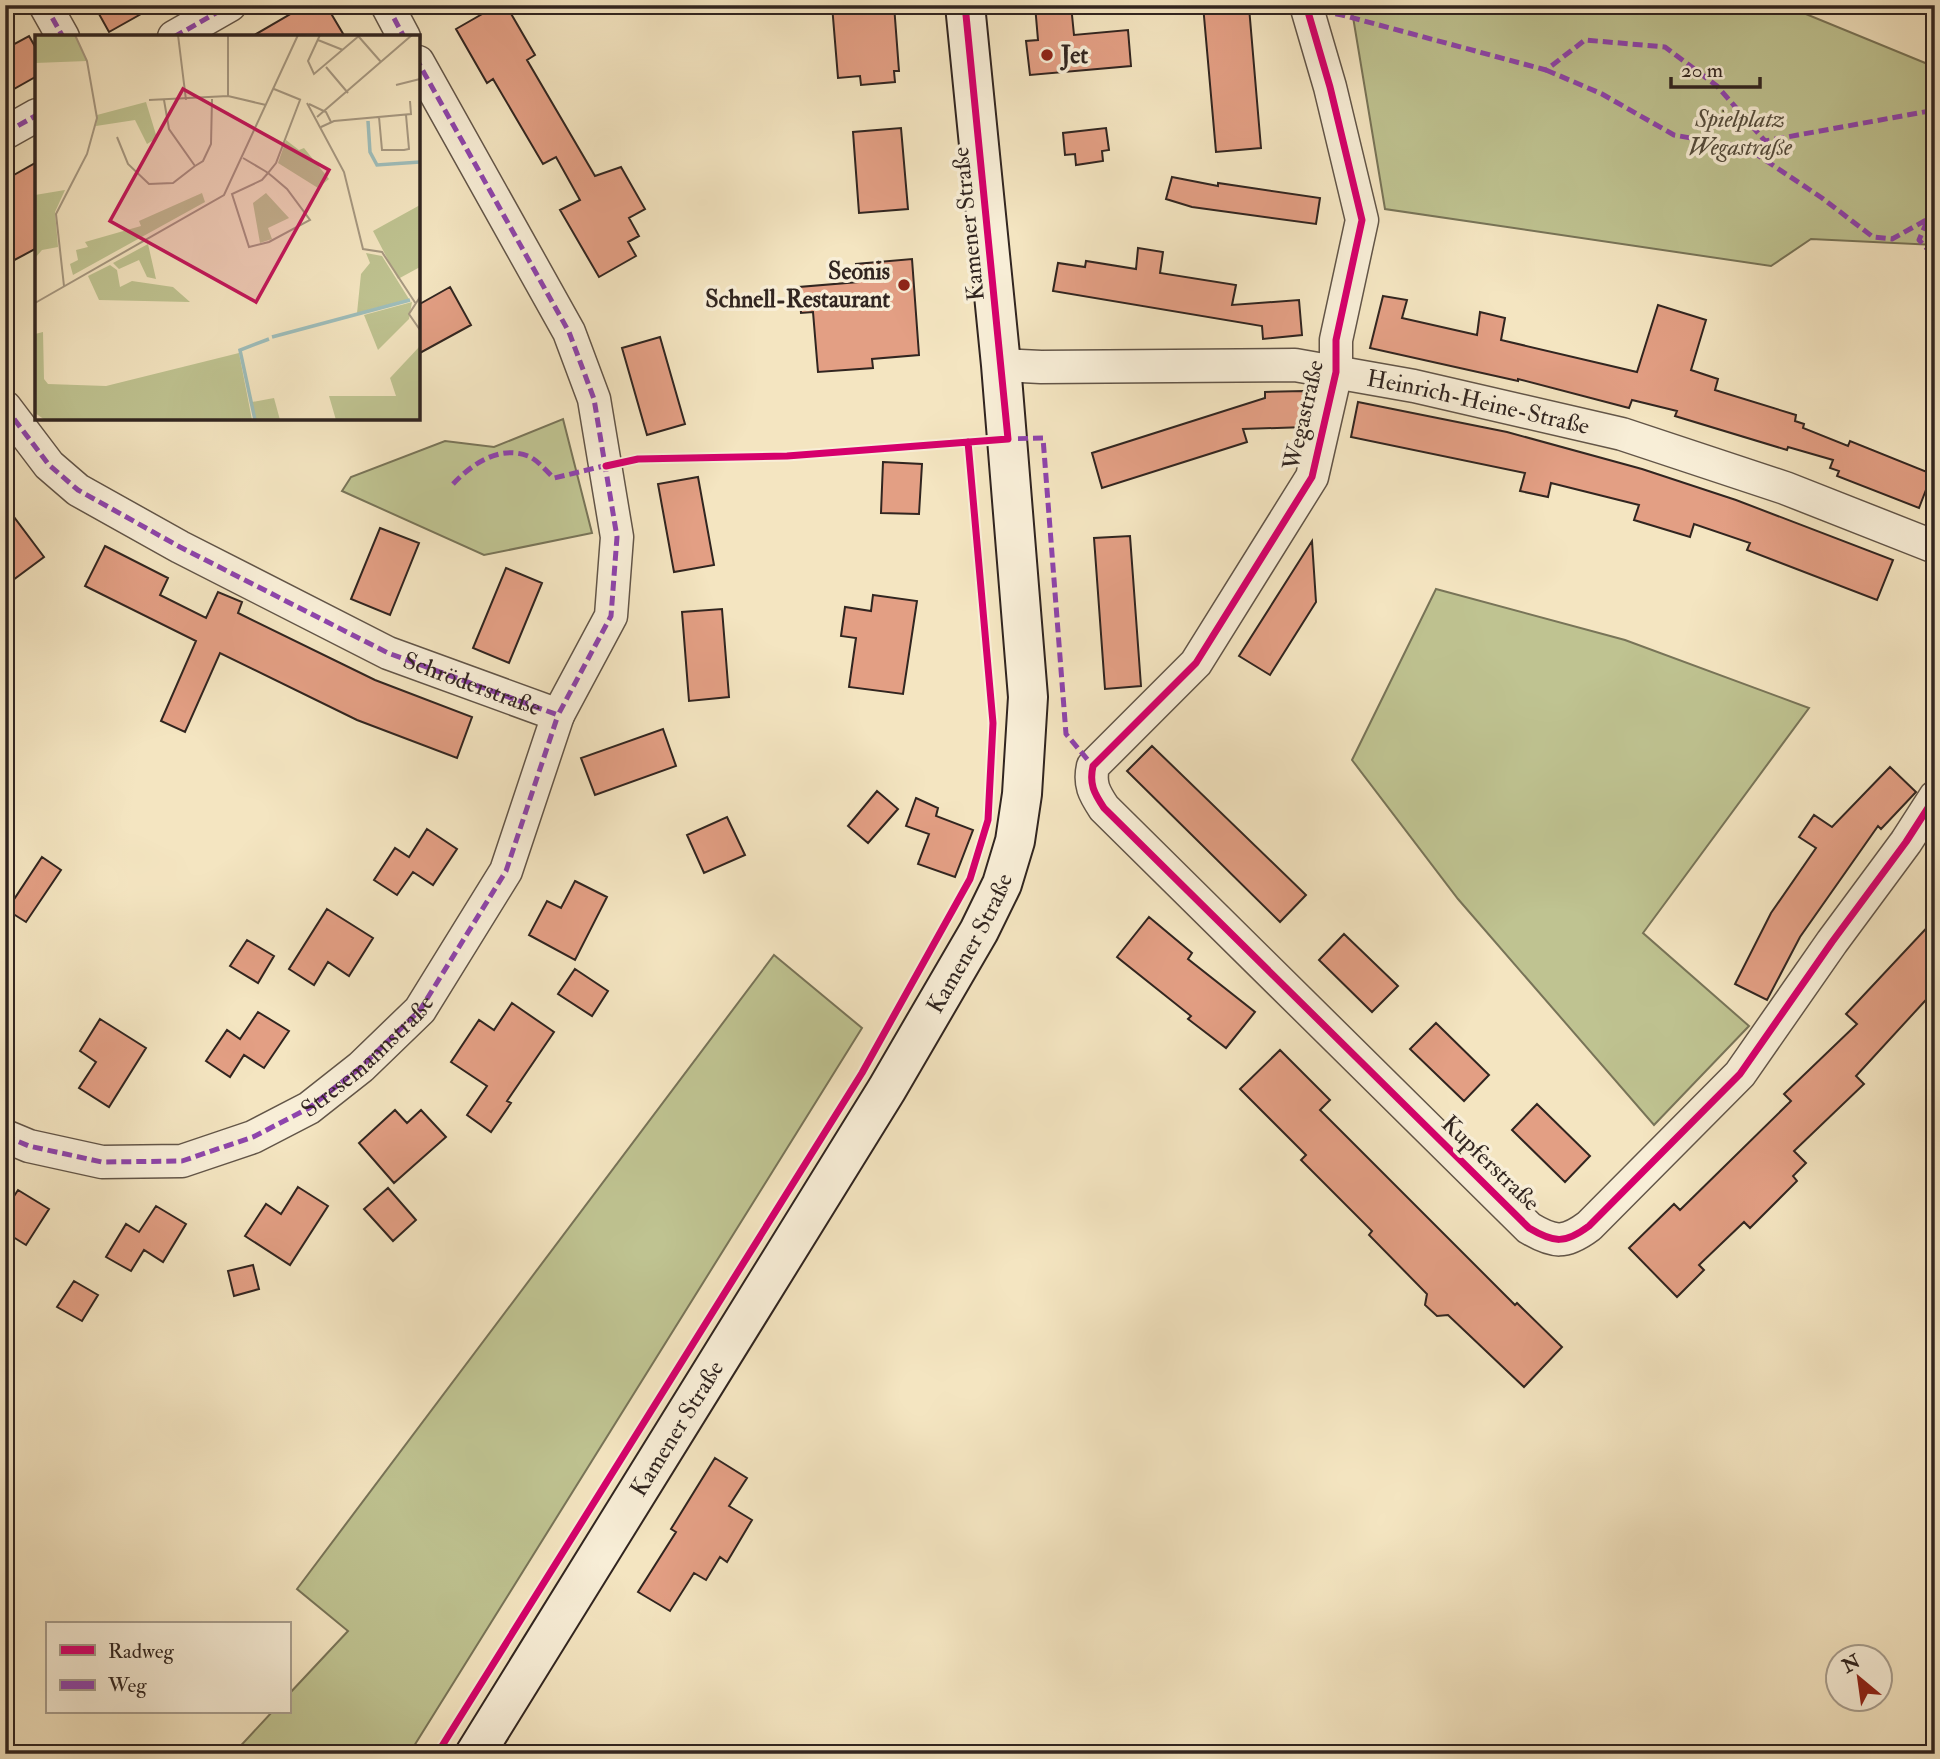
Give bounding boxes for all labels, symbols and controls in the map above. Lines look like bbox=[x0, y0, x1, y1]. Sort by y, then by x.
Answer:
inset map bbox=[35, 35, 420, 420]
place label: Jet bbox=[1060, 40, 1088, 71]
scale bar bbox=[1671, 46, 1760, 90]
marker: Jet bbox=[1039, 47, 1055, 63]
text: 20 m bbox=[1681, 57, 1723, 84]
park label: Spielplatz Wegastraße bbox=[1688, 104, 1793, 163]
street label: Kamener Straße bbox=[945, 145, 992, 302]
place label: Seonis Schnell-Restaurant bbox=[705, 256, 890, 315]
marker: Seonis Schnell-Restaurant bbox=[896, 277, 912, 293]
street label: Wegastraße bbox=[1276, 357, 1331, 474]
street label: Heinrich-Heine-Straße bbox=[1364, 363, 1592, 442]
street label: Schröderstraße bbox=[399, 645, 545, 724]
street label: Kamener Straße bbox=[920, 870, 1020, 1019]
street label: Stresemannstraße bbox=[295, 990, 441, 1125]
street label: Kupferstraße bbox=[1435, 1109, 1547, 1218]
street label: Kamener Straße bbox=[623, 1355, 731, 1503]
legend bbox=[46, 1622, 290, 1714]
text: Radweg bbox=[108, 1638, 174, 1665]
north arrow bbox=[1825, 1644, 1895, 1714]
text: N bbox=[1837, 1649, 1865, 1679]
text: Weg bbox=[107, 1672, 147, 1699]

